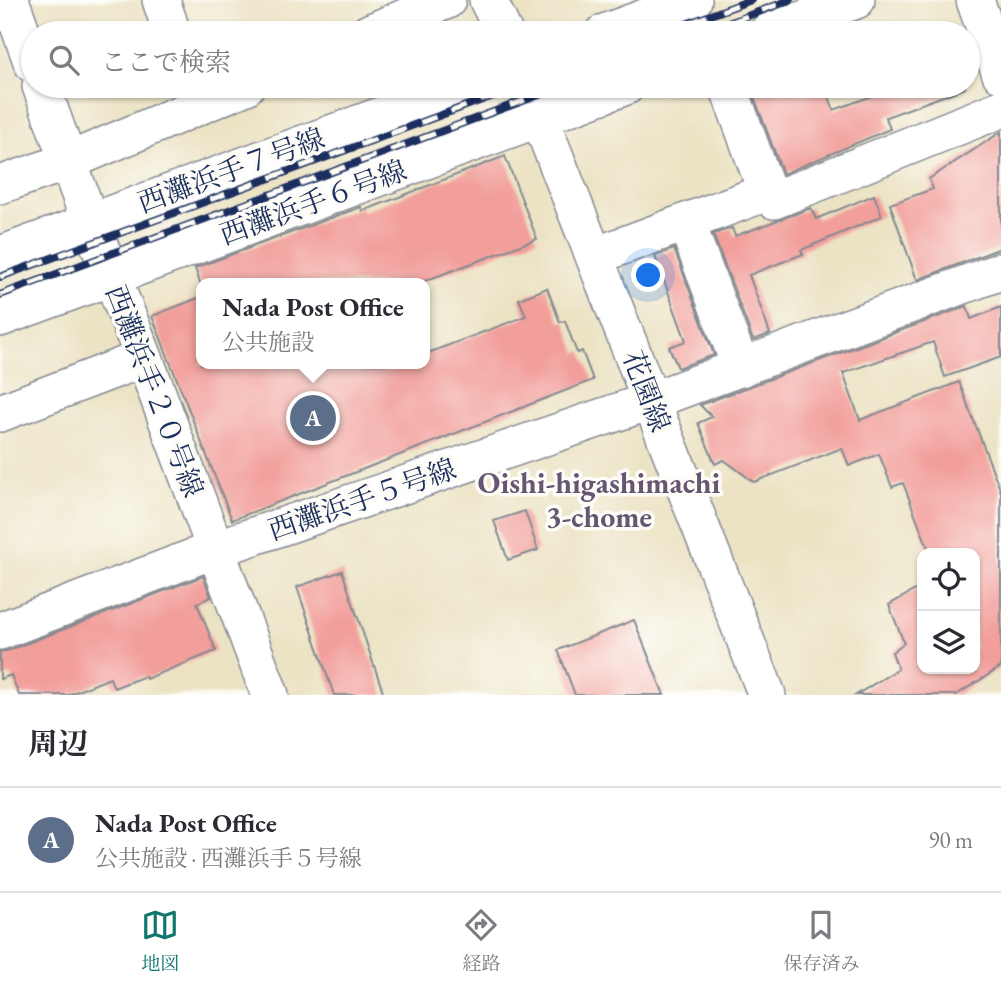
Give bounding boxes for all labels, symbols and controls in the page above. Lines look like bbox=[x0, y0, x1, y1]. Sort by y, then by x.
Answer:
search box bbox=[21, 21, 980, 98]
icon: search bbox=[45, 41, 83, 79]
text: ここで検索 bbox=[101, 45, 231, 79]
street label: 西灘浜手７号線 bbox=[133, 120, 329, 220]
street label: 西灘浜手６号線 bbox=[215, 152, 411, 252]
your location bbox=[631, 258, 665, 292]
popup bbox=[196, 278, 430, 369]
street label: 西灘浜手２０号線 bbox=[98, 280, 212, 502]
text: Nada Post Office bbox=[222, 290, 404, 324]
text: 公共施設 bbox=[222, 327, 314, 357]
street label: 花園線 bbox=[615, 345, 679, 437]
pin: A bbox=[290, 392, 336, 444]
street label: 西灘浜手５号線 bbox=[263, 450, 461, 548]
district label: Oishi-higashimachi 3-chome bbox=[478, 463, 721, 536]
map controls bbox=[917, 548, 980, 674]
button: locate bbox=[917, 548, 980, 611]
button: layers bbox=[917, 611, 980, 674]
text: 周辺 bbox=[28, 724, 88, 763]
text: Nada Post Office bbox=[95, 806, 277, 840]
text: A bbox=[43, 825, 59, 855]
text: 90 m bbox=[928, 825, 973, 855]
text: 公共施設 · 西灘浜手５号線 bbox=[95, 843, 362, 873]
tab: 地図 bbox=[141, 906, 180, 976]
tab: 経路 bbox=[462, 906, 501, 976]
tab: 保存済み bbox=[783, 906, 860, 976]

